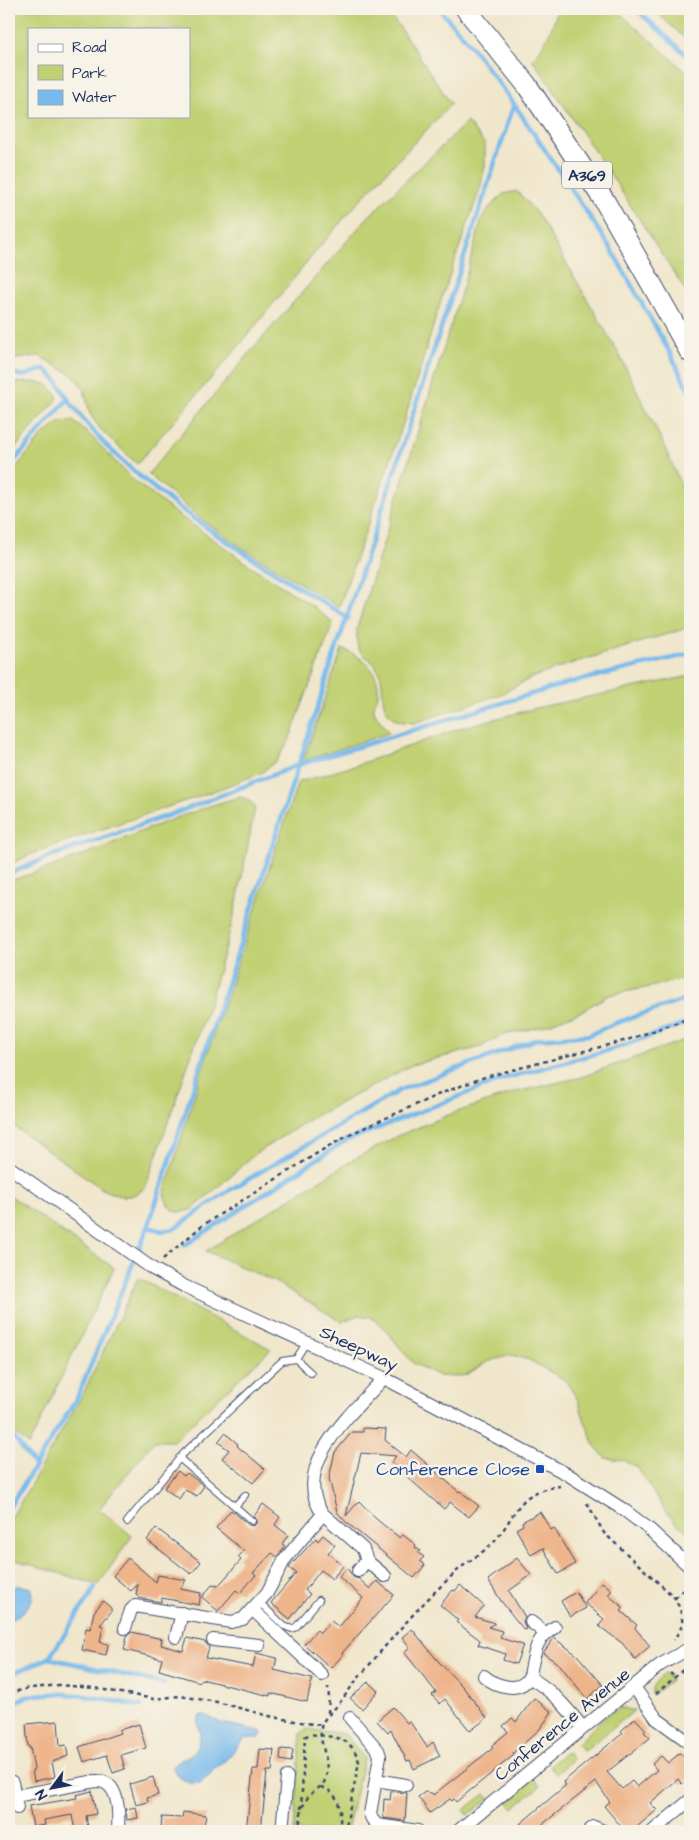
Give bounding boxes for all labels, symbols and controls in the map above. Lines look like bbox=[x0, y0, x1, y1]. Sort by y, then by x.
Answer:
legend bbox=[28, 28, 190, 118]
text: Road bbox=[72, 37, 107, 58]
text: Park bbox=[72, 63, 107, 84]
text: Water bbox=[72, 87, 116, 108]
road number: A369 bbox=[562, 162, 612, 188]
street label: Sheepway bbox=[315, 1319, 402, 1378]
place label: Conference Close bbox=[376, 1457, 530, 1482]
marker: Conference Close bbox=[534, 1463, 546, 1475]
street label: Conference Avenue bbox=[489, 1662, 636, 1787]
north arrow bbox=[28, 1762, 78, 1812]
text: N bbox=[31, 1785, 53, 1803]

